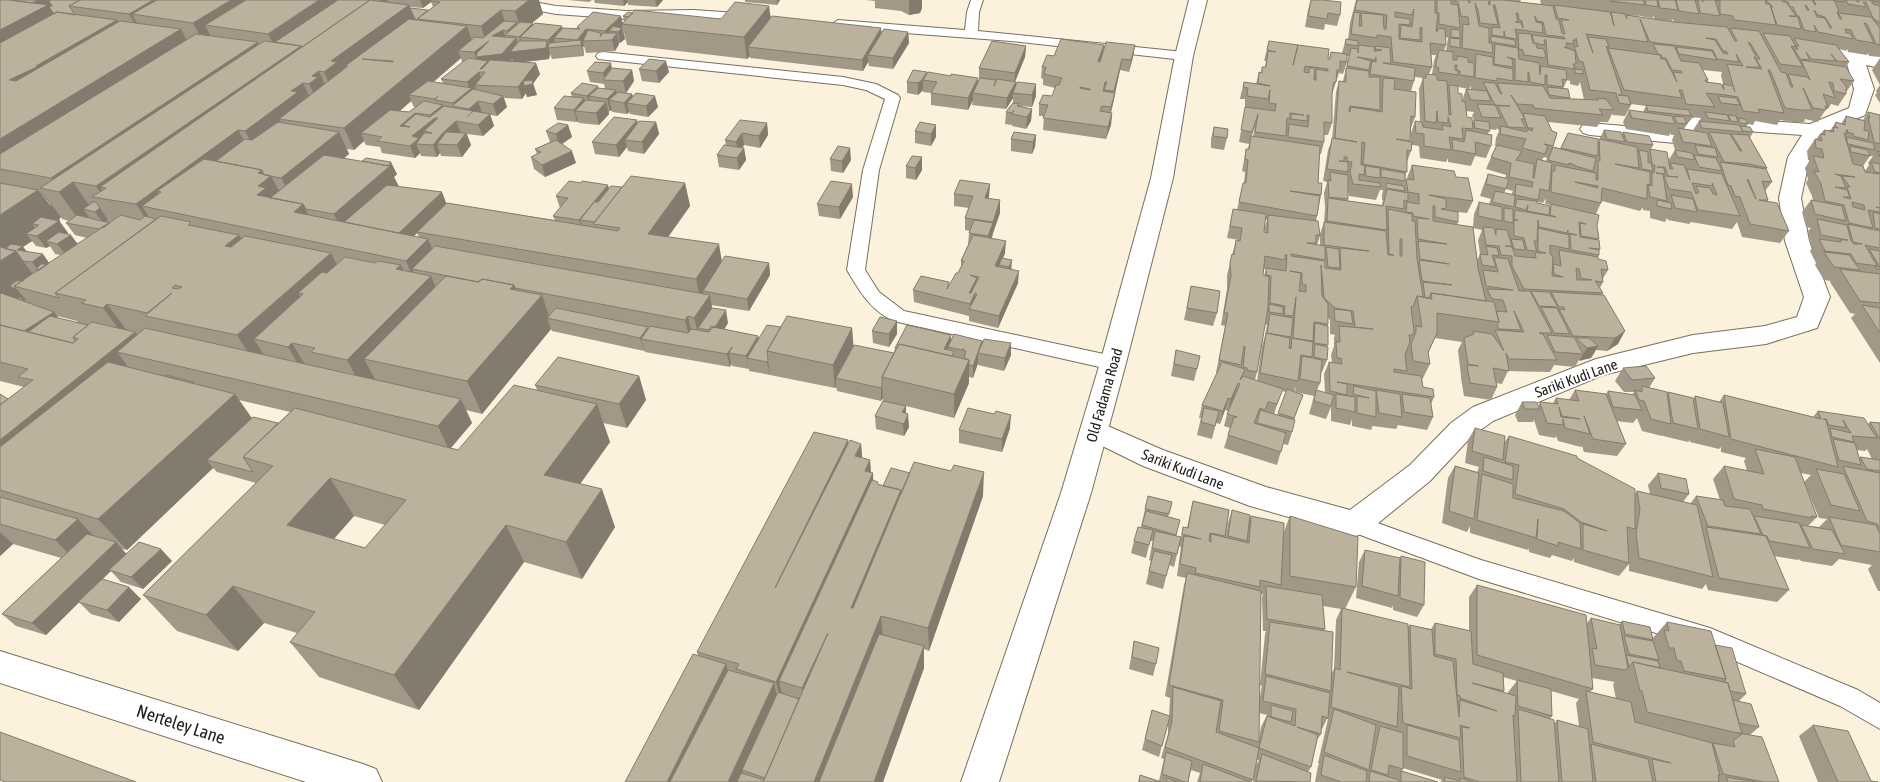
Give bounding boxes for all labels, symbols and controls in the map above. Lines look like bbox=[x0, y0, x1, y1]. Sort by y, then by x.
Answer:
street label: Old Fadama Road bbox=[1082, 346, 1126, 444]
street label: Sariki Kudi Lane bbox=[1532, 355, 1620, 401]
street label: Sariki Kudi Lane bbox=[1139, 446, 1227, 493]
street label: Nerteley Lane bbox=[134, 700, 228, 748]

